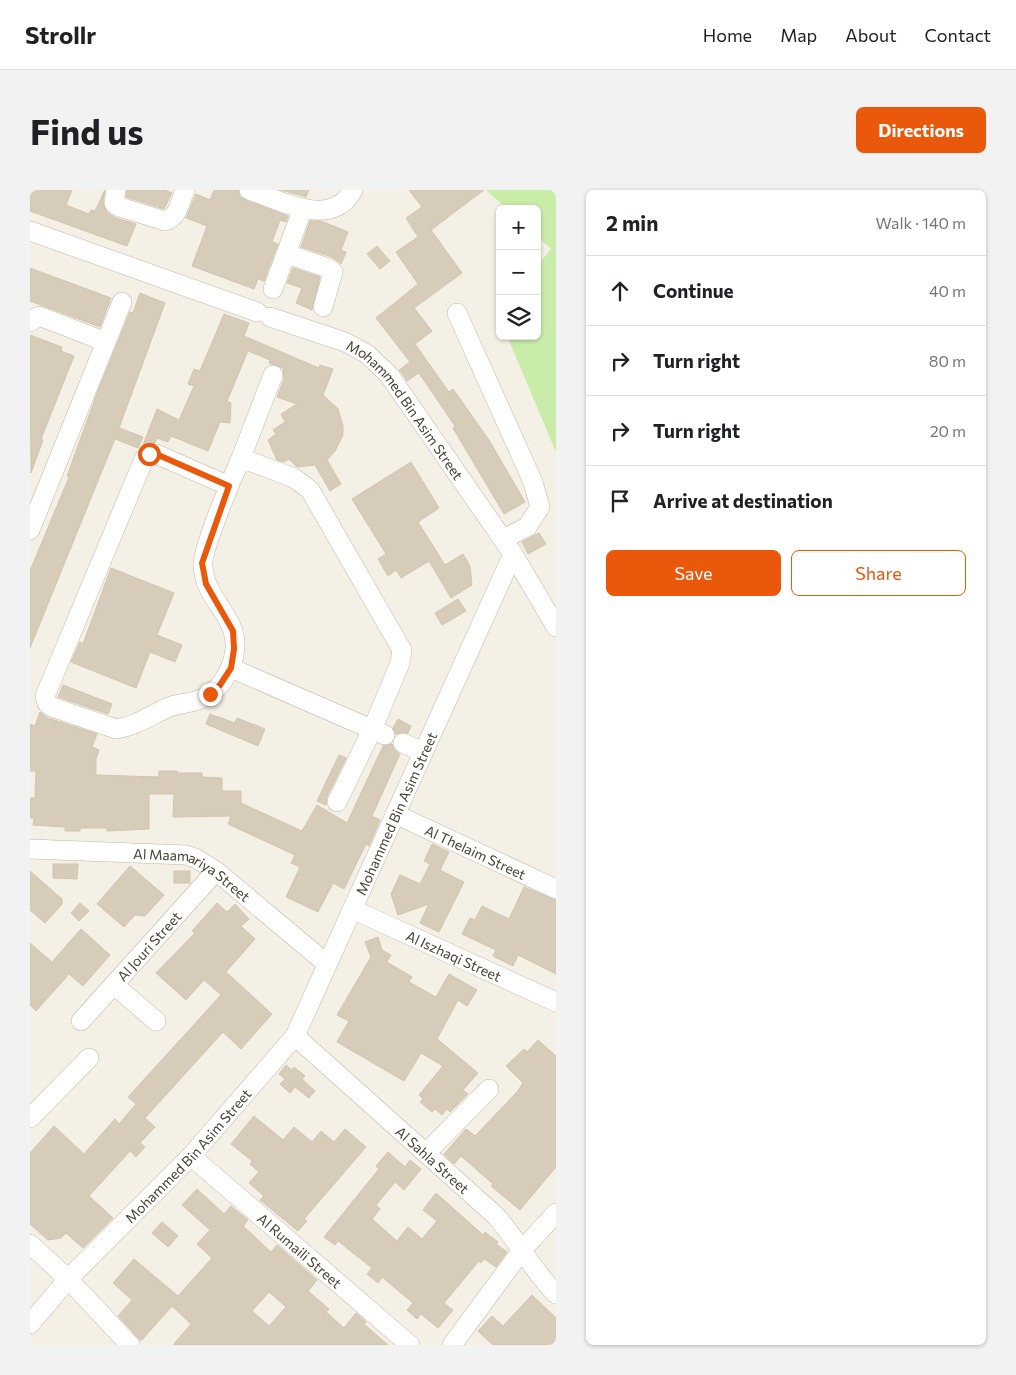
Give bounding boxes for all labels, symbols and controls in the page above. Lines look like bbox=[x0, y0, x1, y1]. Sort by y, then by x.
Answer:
text: Strollr bbox=[25, 20, 96, 49]
text: Home bbox=[703, 24, 752, 46]
text: Map bbox=[780, 24, 817, 46]
text: About bbox=[845, 24, 897, 46]
text: Contact bbox=[925, 24, 991, 46]
button: Directions bbox=[856, 107, 986, 153]
text: Find us bbox=[30, 109, 144, 152]
map controls bbox=[496, 205, 541, 340]
button: + bbox=[496, 205, 541, 250]
text: 2 min bbox=[606, 210, 658, 235]
text: Walk · 140 m bbox=[876, 213, 966, 232]
button: − bbox=[496, 250, 541, 295]
icon: ahead bbox=[606, 277, 634, 305]
text: Continue bbox=[653, 279, 733, 302]
text: 40 m bbox=[929, 281, 966, 300]
button: layers bbox=[496, 295, 541, 340]
street label: Mohammed Bin Asim Street bbox=[344, 336, 467, 483]
icon: right bbox=[606, 347, 634, 375]
text: Turn right bbox=[653, 349, 740, 372]
text: 80 m bbox=[929, 351, 966, 370]
icon: right bbox=[606, 417, 634, 445]
text: Turn right bbox=[653, 419, 740, 442]
text: 20 m bbox=[930, 421, 966, 440]
route start bbox=[138, 443, 161, 466]
icon: arrive bbox=[606, 487, 634, 515]
text: Arrive at destination bbox=[653, 489, 833, 512]
button: Save bbox=[606, 550, 781, 596]
button: Share bbox=[791, 550, 966, 596]
route end bbox=[199, 683, 222, 706]
street label: Mohammed Bin Asim Street bbox=[351, 729, 440, 898]
street label: Al Thelaim Street bbox=[423, 821, 529, 882]
street label: Al Maamariya Street bbox=[133, 844, 254, 905]
street label: Al Jouri Street bbox=[113, 907, 184, 984]
street label: Al Iszhaqi Street bbox=[404, 926, 504, 985]
street label: Mohammed Bin Asim Street bbox=[121, 1085, 254, 1226]
street label: Al Sahla Street bbox=[393, 1122, 473, 1197]
street label: Al Rumaili Street bbox=[254, 1209, 346, 1291]

